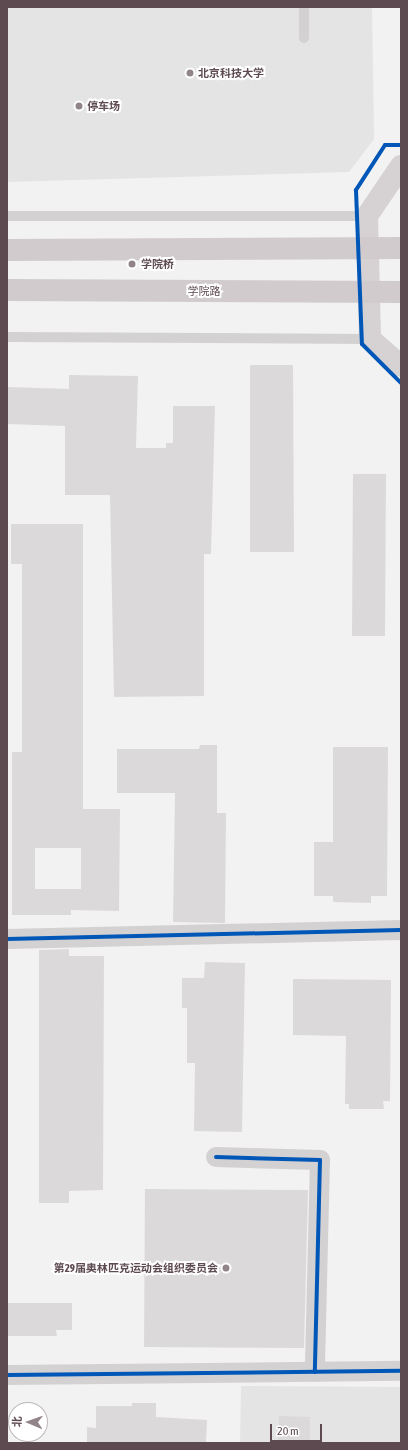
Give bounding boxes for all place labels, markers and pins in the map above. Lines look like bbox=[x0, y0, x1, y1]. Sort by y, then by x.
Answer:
place label: 北京科技大学 bbox=[198, 66, 264, 80]
marker: 北京科技大学 bbox=[185, 68, 195, 78]
place label: 停车场 bbox=[87, 99, 120, 113]
marker: 停车场 bbox=[74, 101, 84, 111]
place label: 学院桥 bbox=[141, 257, 174, 271]
marker: 学院桥 bbox=[126, 258, 138, 270]
place label: 第29届奥林匹克运动会组织委员会 bbox=[54, 1261, 218, 1275]
marker: 第29届奥林匹克运动会组织委员会 bbox=[221, 1263, 231, 1273]

